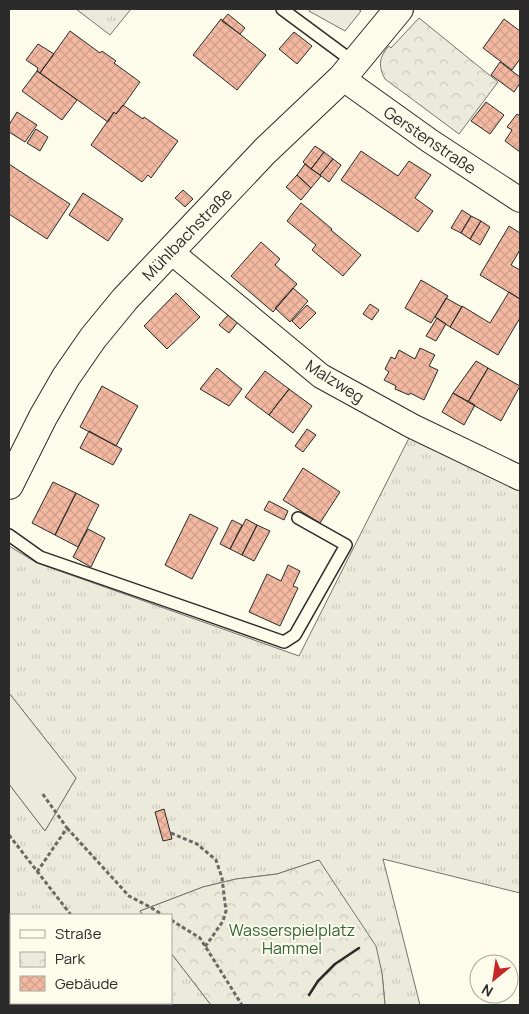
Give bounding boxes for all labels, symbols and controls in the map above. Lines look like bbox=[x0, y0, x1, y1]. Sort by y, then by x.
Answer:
street label: Gerstenstraße bbox=[379, 101, 481, 179]
street label: Mühlbachstraße bbox=[137, 183, 237, 285]
street label: Malzweg bbox=[301, 354, 369, 408]
legend bbox=[10, 914, 172, 1004]
park label: Wasserspielplatz Hammel bbox=[229, 919, 355, 959]
text: Straße bbox=[55, 923, 102, 944]
text: Park bbox=[55, 948, 85, 969]
north arrow bbox=[469, 954, 519, 1004]
text: Gebäude bbox=[55, 973, 118, 994]
text: N bbox=[478, 980, 496, 1001]

